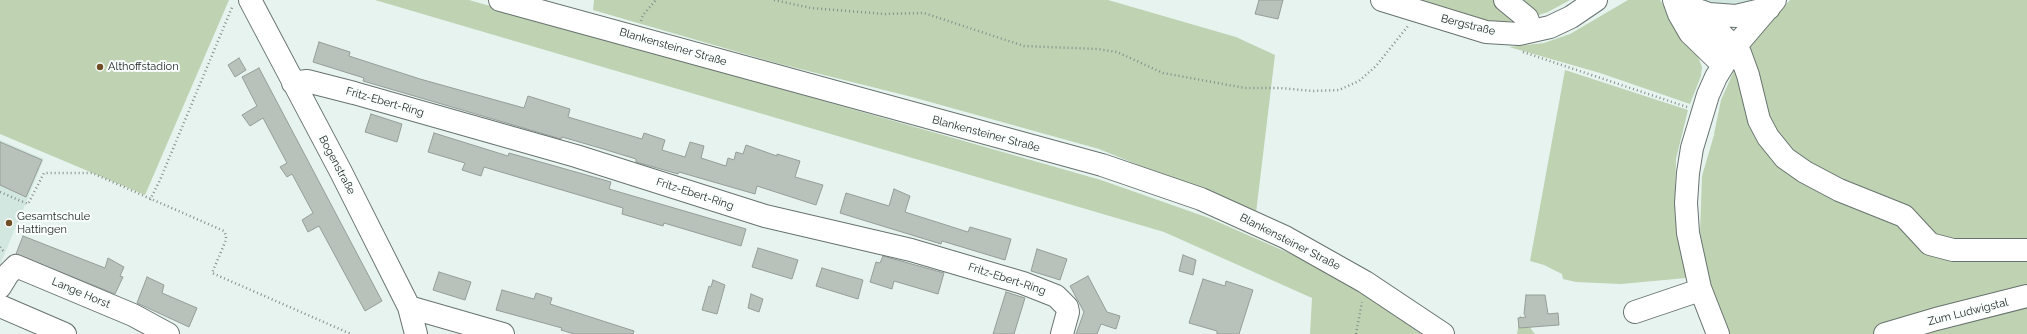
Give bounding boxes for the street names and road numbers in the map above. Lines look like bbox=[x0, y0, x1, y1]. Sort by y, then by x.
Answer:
street label: Bergstraße bbox=[1439, 12, 1497, 38]
street label: Blankensteiner Straße bbox=[618, 25, 728, 69]
street label: Fritz-Ebert-Ring bbox=[344, 85, 426, 119]
street label: Blankensteiner Straße bbox=[931, 113, 1041, 155]
street label: Bogenstraße bbox=[316, 133, 358, 197]
street label: Fritz-Ebert-Ring bbox=[655, 175, 735, 213]
street label: Blankensteiner Straße bbox=[1238, 211, 1342, 273]
street label: Fritz-Ebert-Ring bbox=[967, 260, 1047, 298]
street label: Lange Horst bbox=[50, 275, 112, 311]
street label: Zum Ludwigstal bbox=[1927, 296, 2009, 328]

